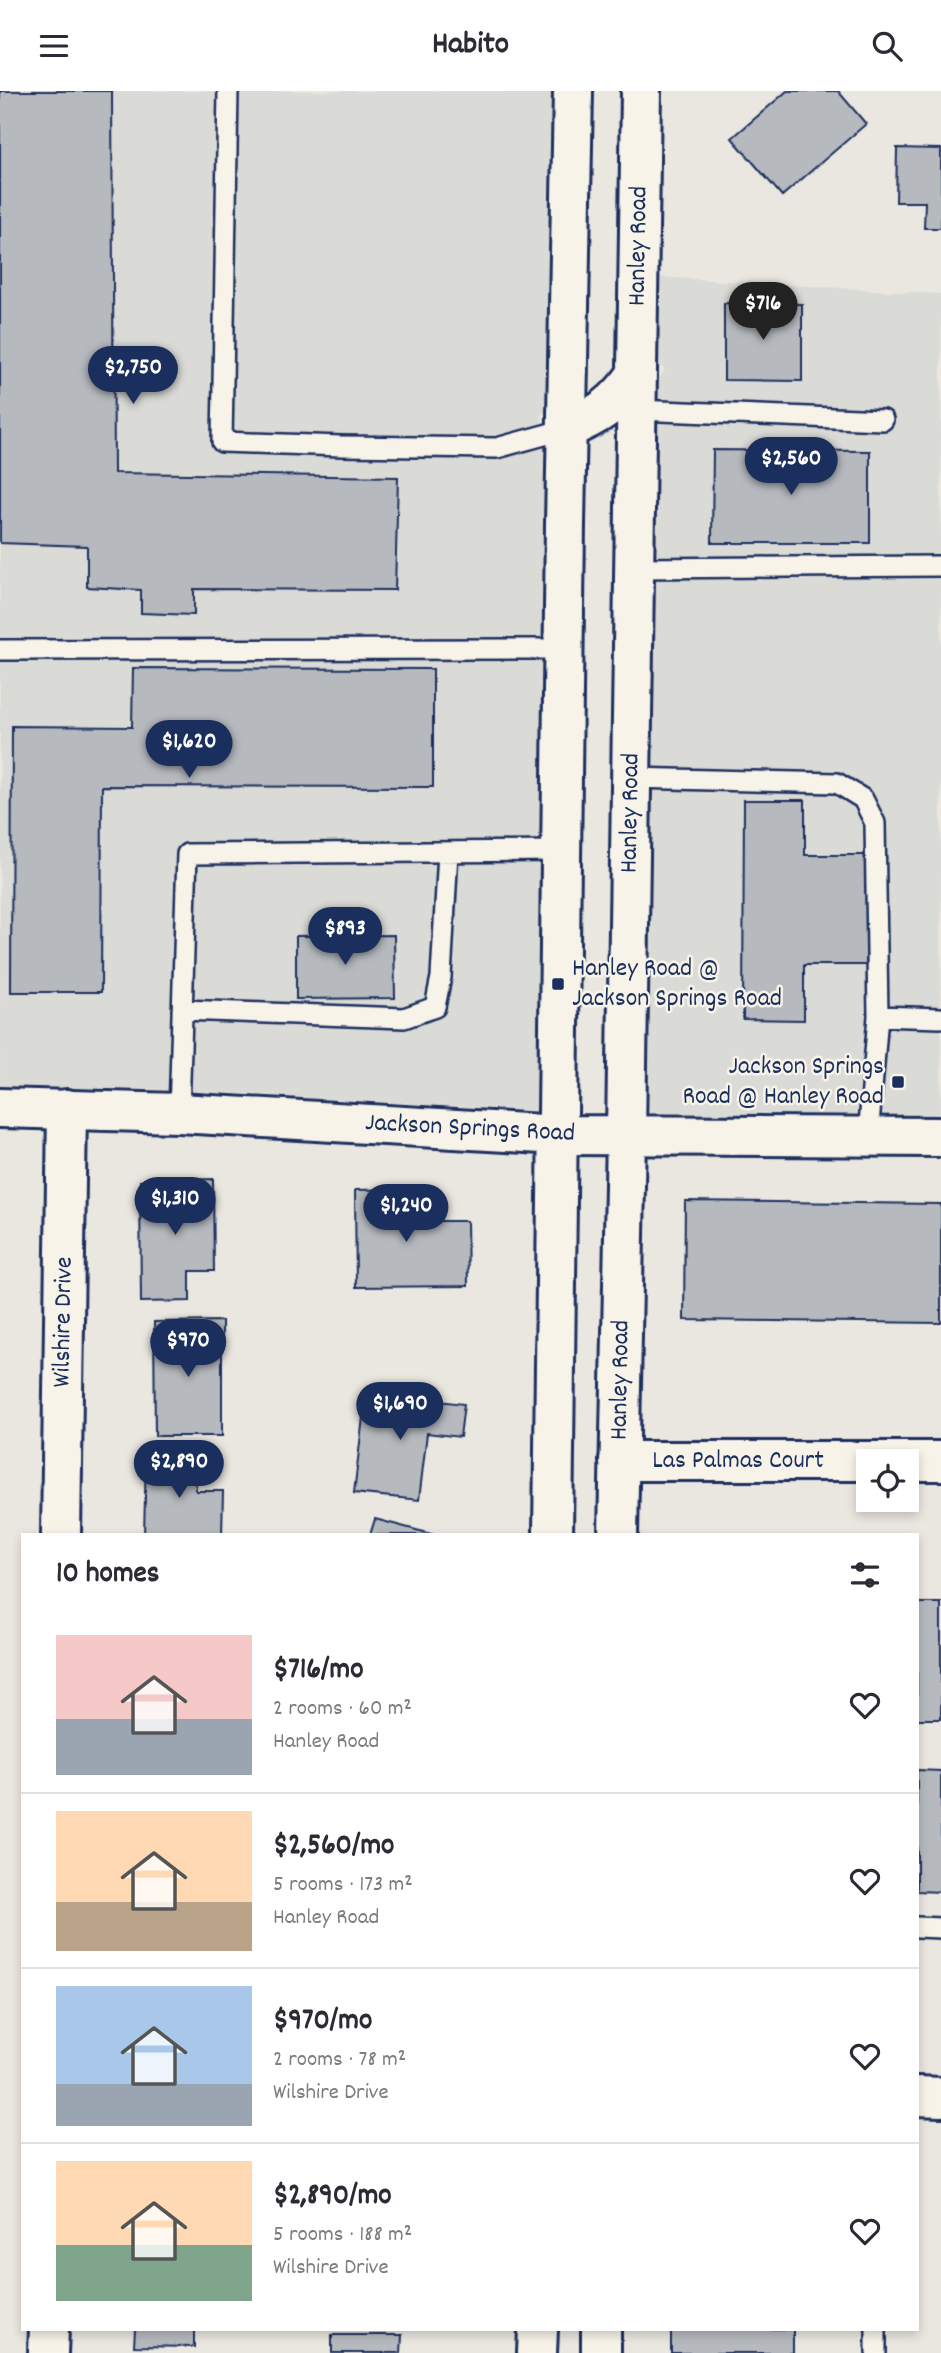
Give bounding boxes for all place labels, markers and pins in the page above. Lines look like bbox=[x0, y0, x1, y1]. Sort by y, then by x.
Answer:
pin: $716 bbox=[722, 282, 804, 342]
pin: $2,750 bbox=[76, 347, 190, 406]
pin: $2,560 bbox=[734, 437, 848, 497]
pin: $1,620 bbox=[132, 721, 246, 780]
pin: $893 bbox=[304, 907, 386, 967]
place label: Hanley Road @ Jackson Springs Road bbox=[572, 951, 782, 1018]
marker: Hanley Road @ Jackson Springs Road bbox=[550, 976, 566, 992]
place label: Jackson Springs Road @ Hanley Road bbox=[682, 1049, 884, 1116]
marker: Jackson Springs Road @ Hanley Road bbox=[890, 1074, 906, 1090]
pin: $1,310 bbox=[118, 1177, 232, 1237]
pin: $1,240 bbox=[349, 1185, 463, 1244]
pin: $970 bbox=[147, 1319, 229, 1379]
pin: $1,690 bbox=[343, 1383, 457, 1442]
pin: $2,890 bbox=[122, 1441, 236, 1500]

